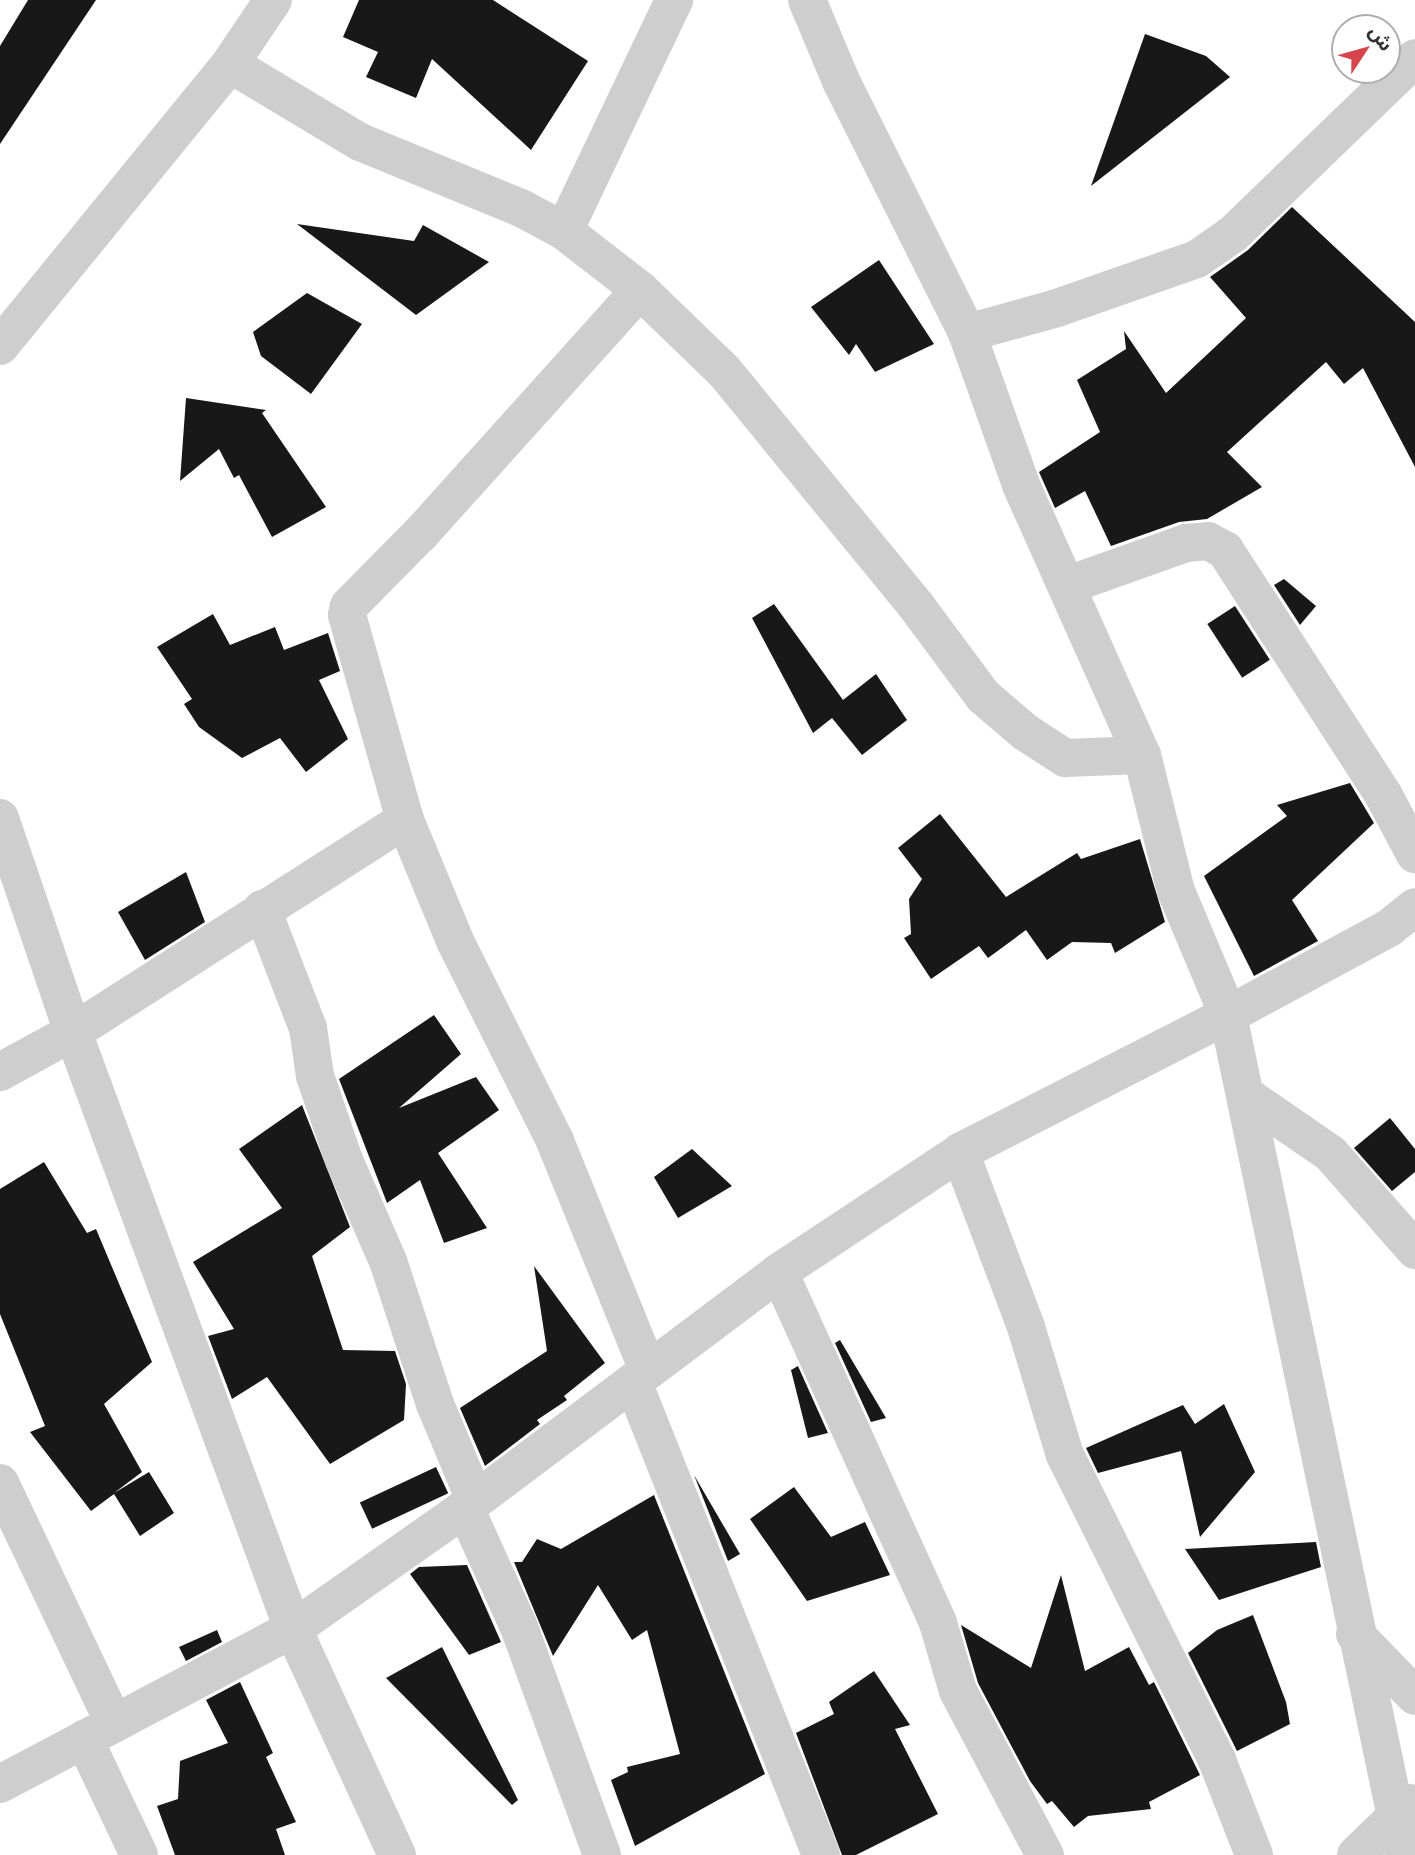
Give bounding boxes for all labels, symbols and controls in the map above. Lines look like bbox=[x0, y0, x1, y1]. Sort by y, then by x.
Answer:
north arrow bbox=[1331, 14, 1401, 84]
text: ش bbox=[1363, 20, 1400, 56]

